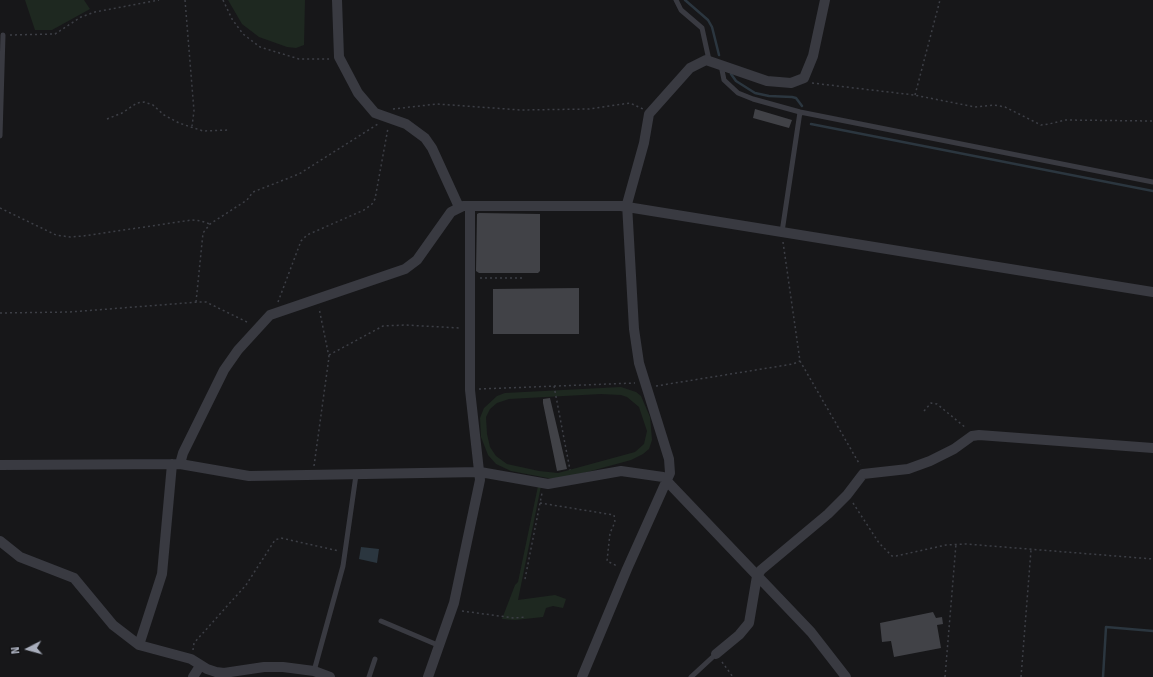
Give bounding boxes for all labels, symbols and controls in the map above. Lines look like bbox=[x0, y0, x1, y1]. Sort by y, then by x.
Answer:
north arrow bbox=[8, 629, 48, 669]
text: N bbox=[9, 646, 22, 655]

